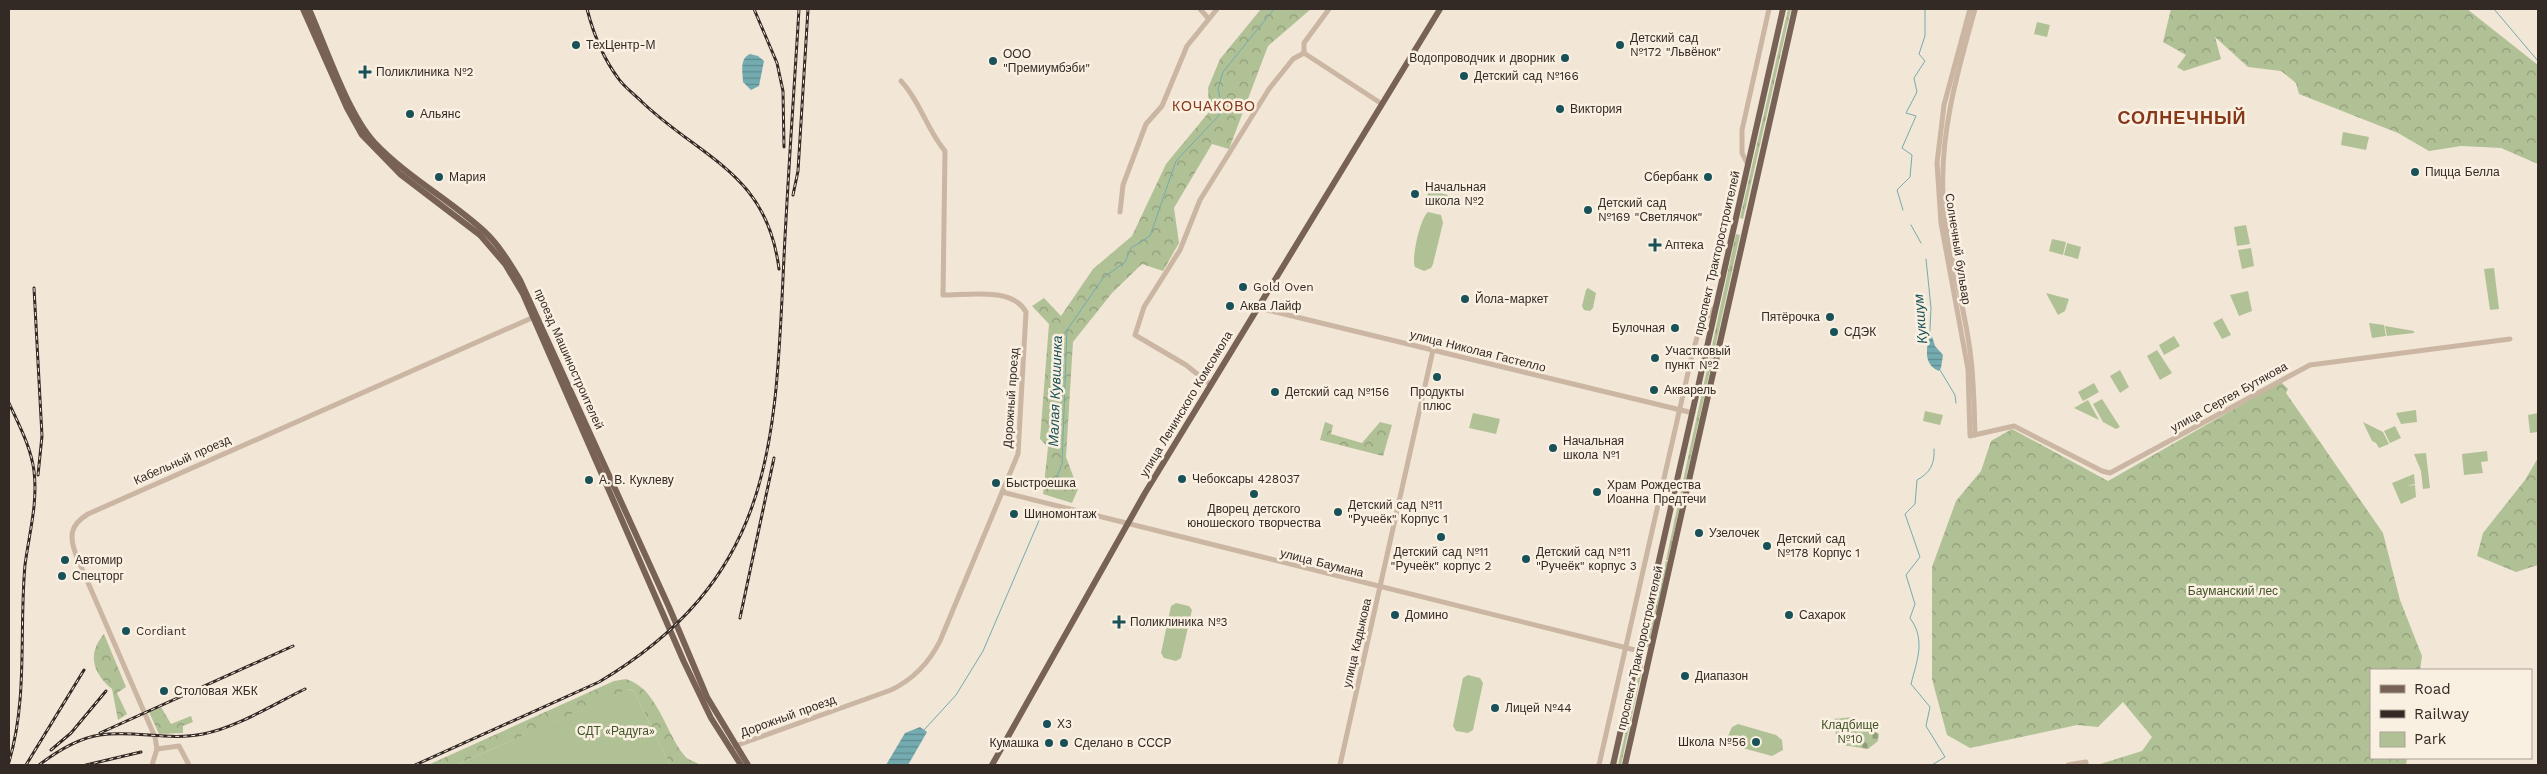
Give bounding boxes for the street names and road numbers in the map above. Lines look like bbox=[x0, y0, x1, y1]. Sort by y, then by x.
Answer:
street label: проспект Тракторостроителей bbox=[1691, 169, 1743, 337]
street label: Солнечный бульвар bbox=[1942, 192, 1974, 306]
street label: проезд Машиностроителей bbox=[532, 286, 606, 432]
street label: улица Николая Гастелло bbox=[1409, 327, 1548, 375]
street label: улица Ленинского Комсомола bbox=[1137, 328, 1235, 479]
street label: Дорожный проезд bbox=[1001, 347, 1021, 449]
street label: улица Сергея Бутякова bbox=[2168, 359, 2290, 435]
street label: Кабельный проезд bbox=[131, 432, 233, 488]
street label: улица Баумана bbox=[1279, 546, 1366, 580]
street label: проспект Тракторостроителей bbox=[1614, 564, 1666, 732]
street label: улица Кадыкова bbox=[1340, 597, 1374, 689]
street label: Дорожный проезд bbox=[738, 692, 838, 740]

